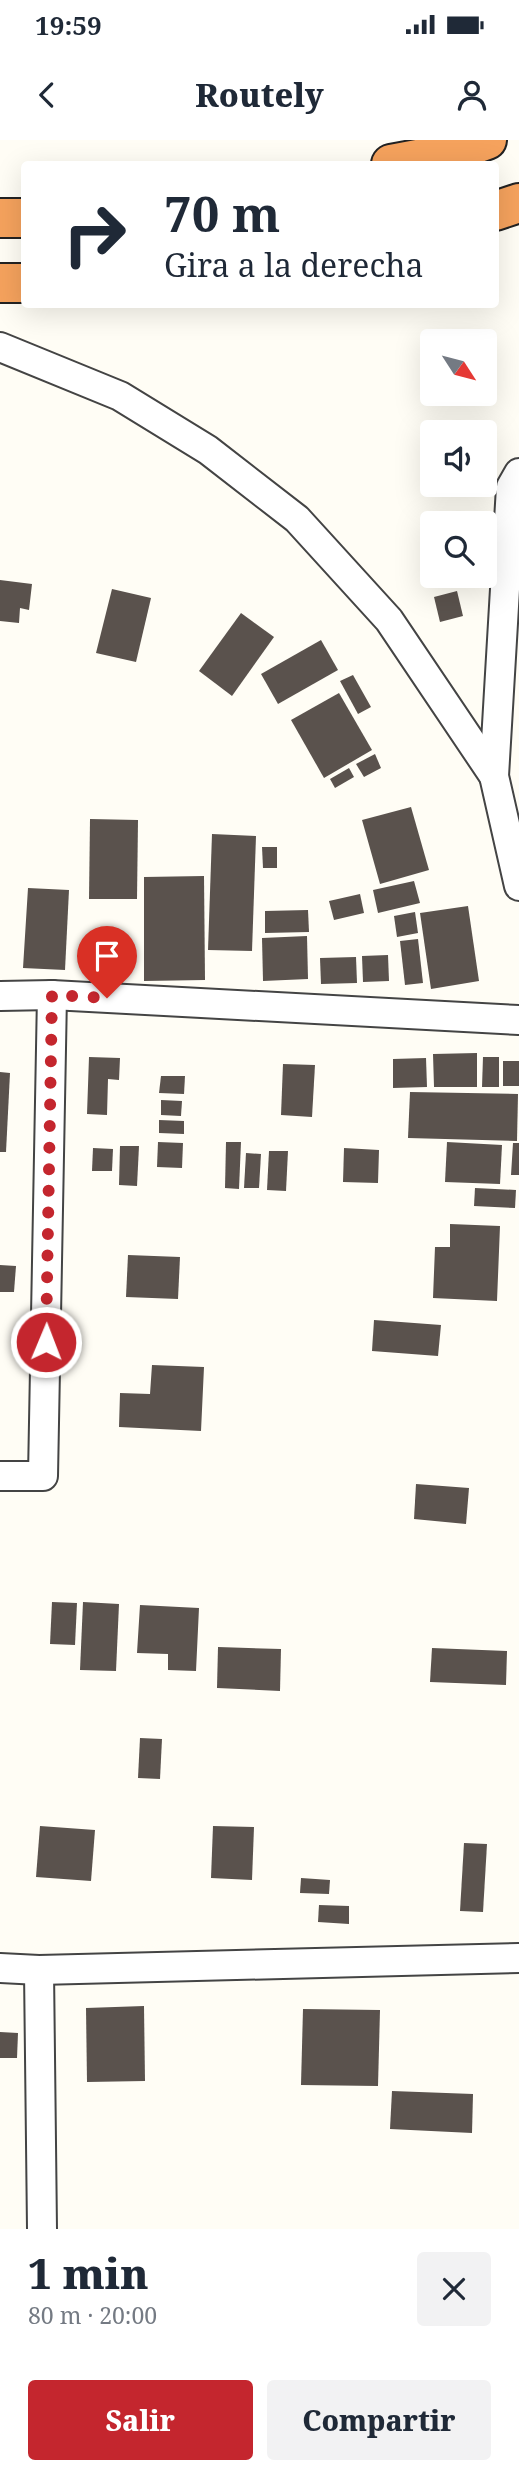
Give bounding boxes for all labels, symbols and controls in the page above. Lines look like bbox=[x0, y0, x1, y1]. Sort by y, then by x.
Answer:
text: 19:59 bbox=[35, 7, 102, 43]
text: Routely bbox=[195, 73, 324, 116]
icon: back bbox=[28, 76, 66, 114]
icon: person bbox=[453, 76, 491, 114]
text: 70 m bbox=[164, 180, 280, 246]
icon: right bbox=[49, 189, 140, 280]
text: Gira a la derecha bbox=[164, 243, 424, 286]
north arrow bbox=[420, 329, 497, 406]
map controls bbox=[420, 329, 497, 588]
button: sound bbox=[420, 420, 497, 497]
button: search bbox=[420, 511, 497, 588]
pin bbox=[77, 926, 137, 998]
icon: arrive bbox=[88, 937, 126, 975]
position arrow bbox=[9, 1305, 83, 1379]
text: 1 min bbox=[28, 2244, 149, 2301]
button: close bbox=[417, 2252, 491, 2326]
text: 80 m · 20:00 bbox=[28, 2299, 157, 2331]
button: Salir bbox=[28, 2380, 253, 2460]
button: Compartir bbox=[267, 2380, 491, 2460]

